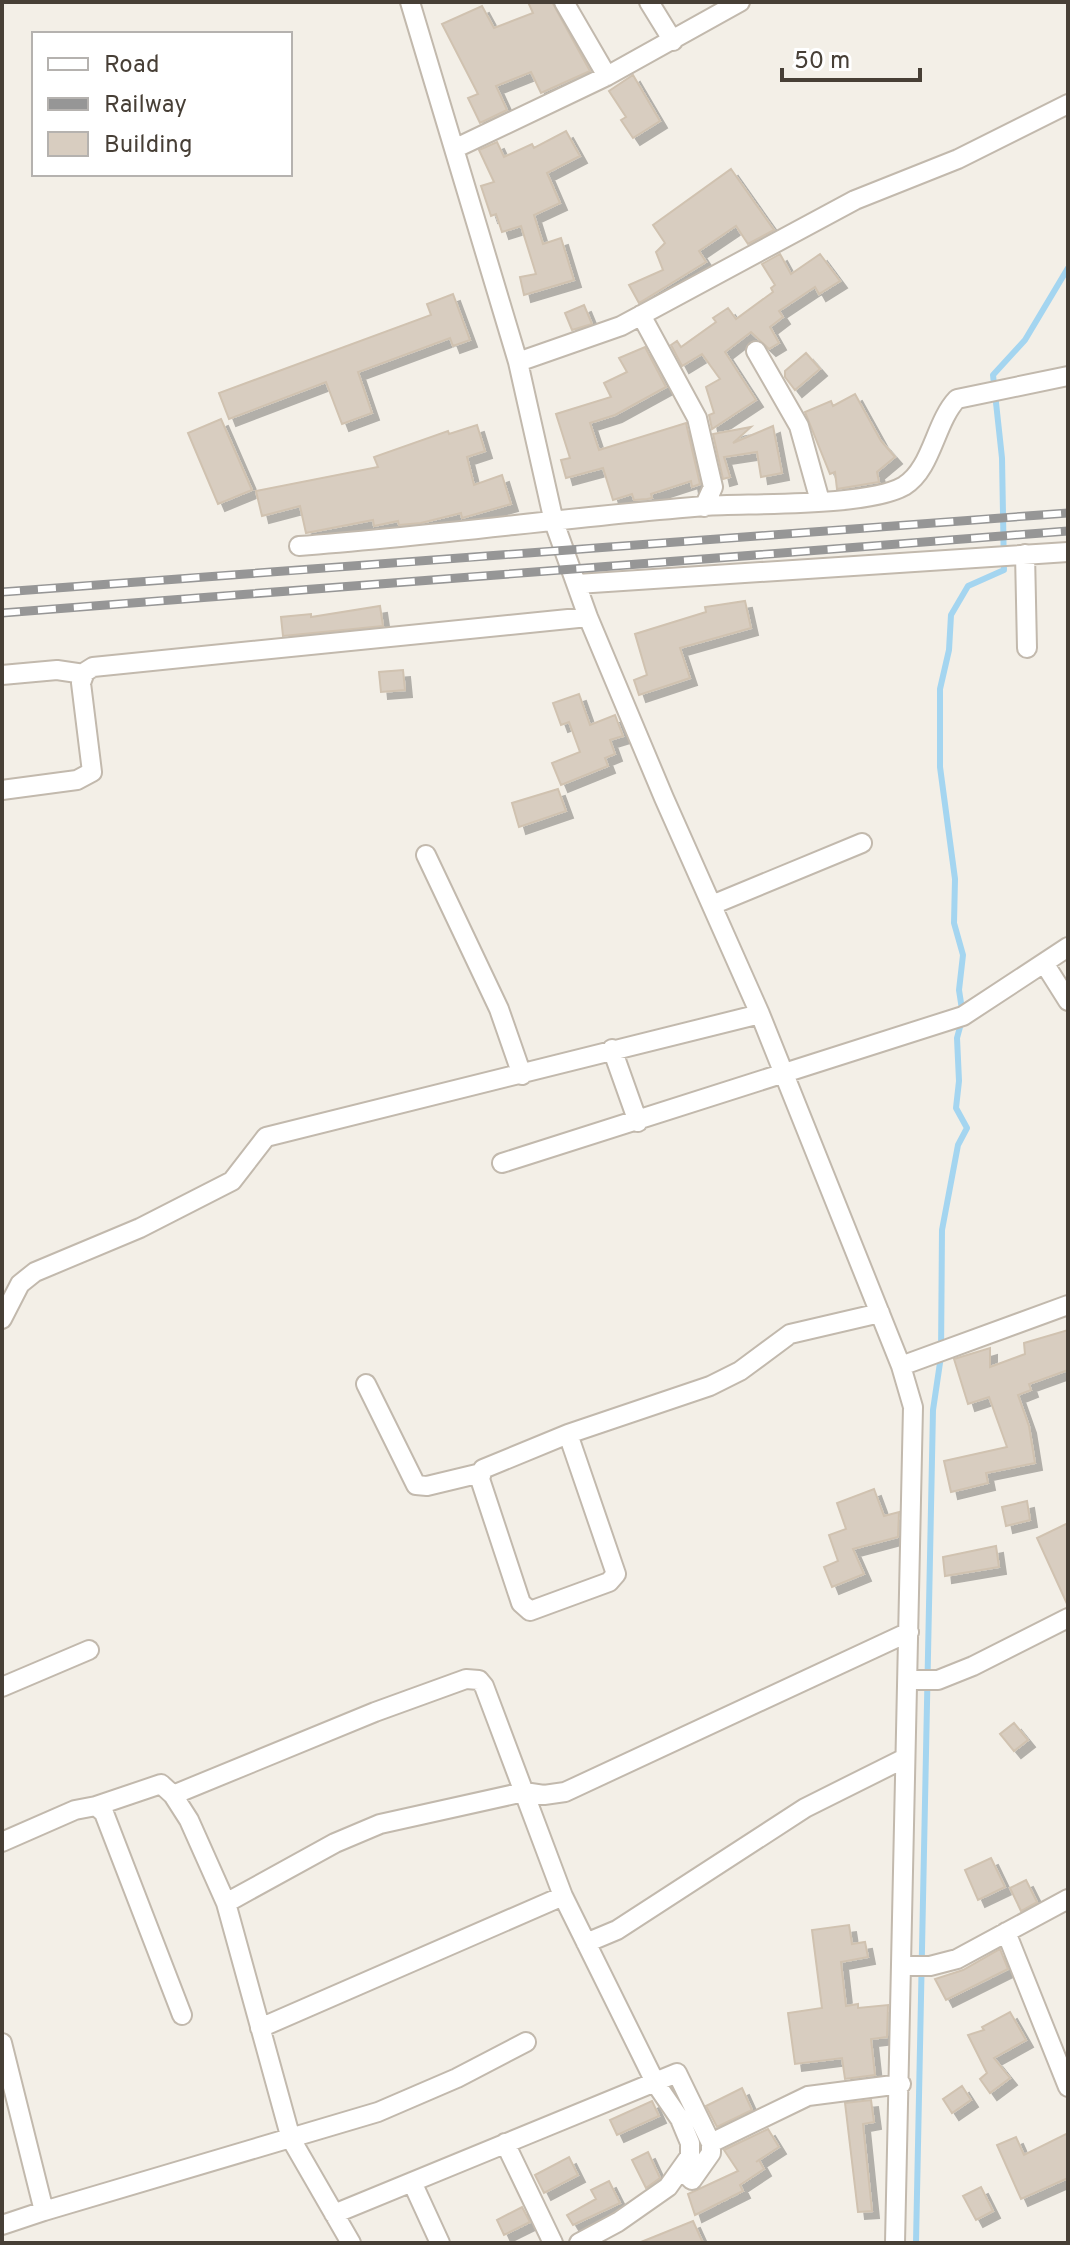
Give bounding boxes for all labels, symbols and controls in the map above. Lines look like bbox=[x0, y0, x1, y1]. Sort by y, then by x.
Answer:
legend bbox=[32, 32, 292, 176]
scale bar bbox=[782, 32, 920, 82]
text: 50 m bbox=[794, 47, 850, 77]
text: Road bbox=[104, 51, 160, 81]
text: Railway bbox=[104, 91, 187, 121]
text: Building bbox=[104, 131, 193, 161]

